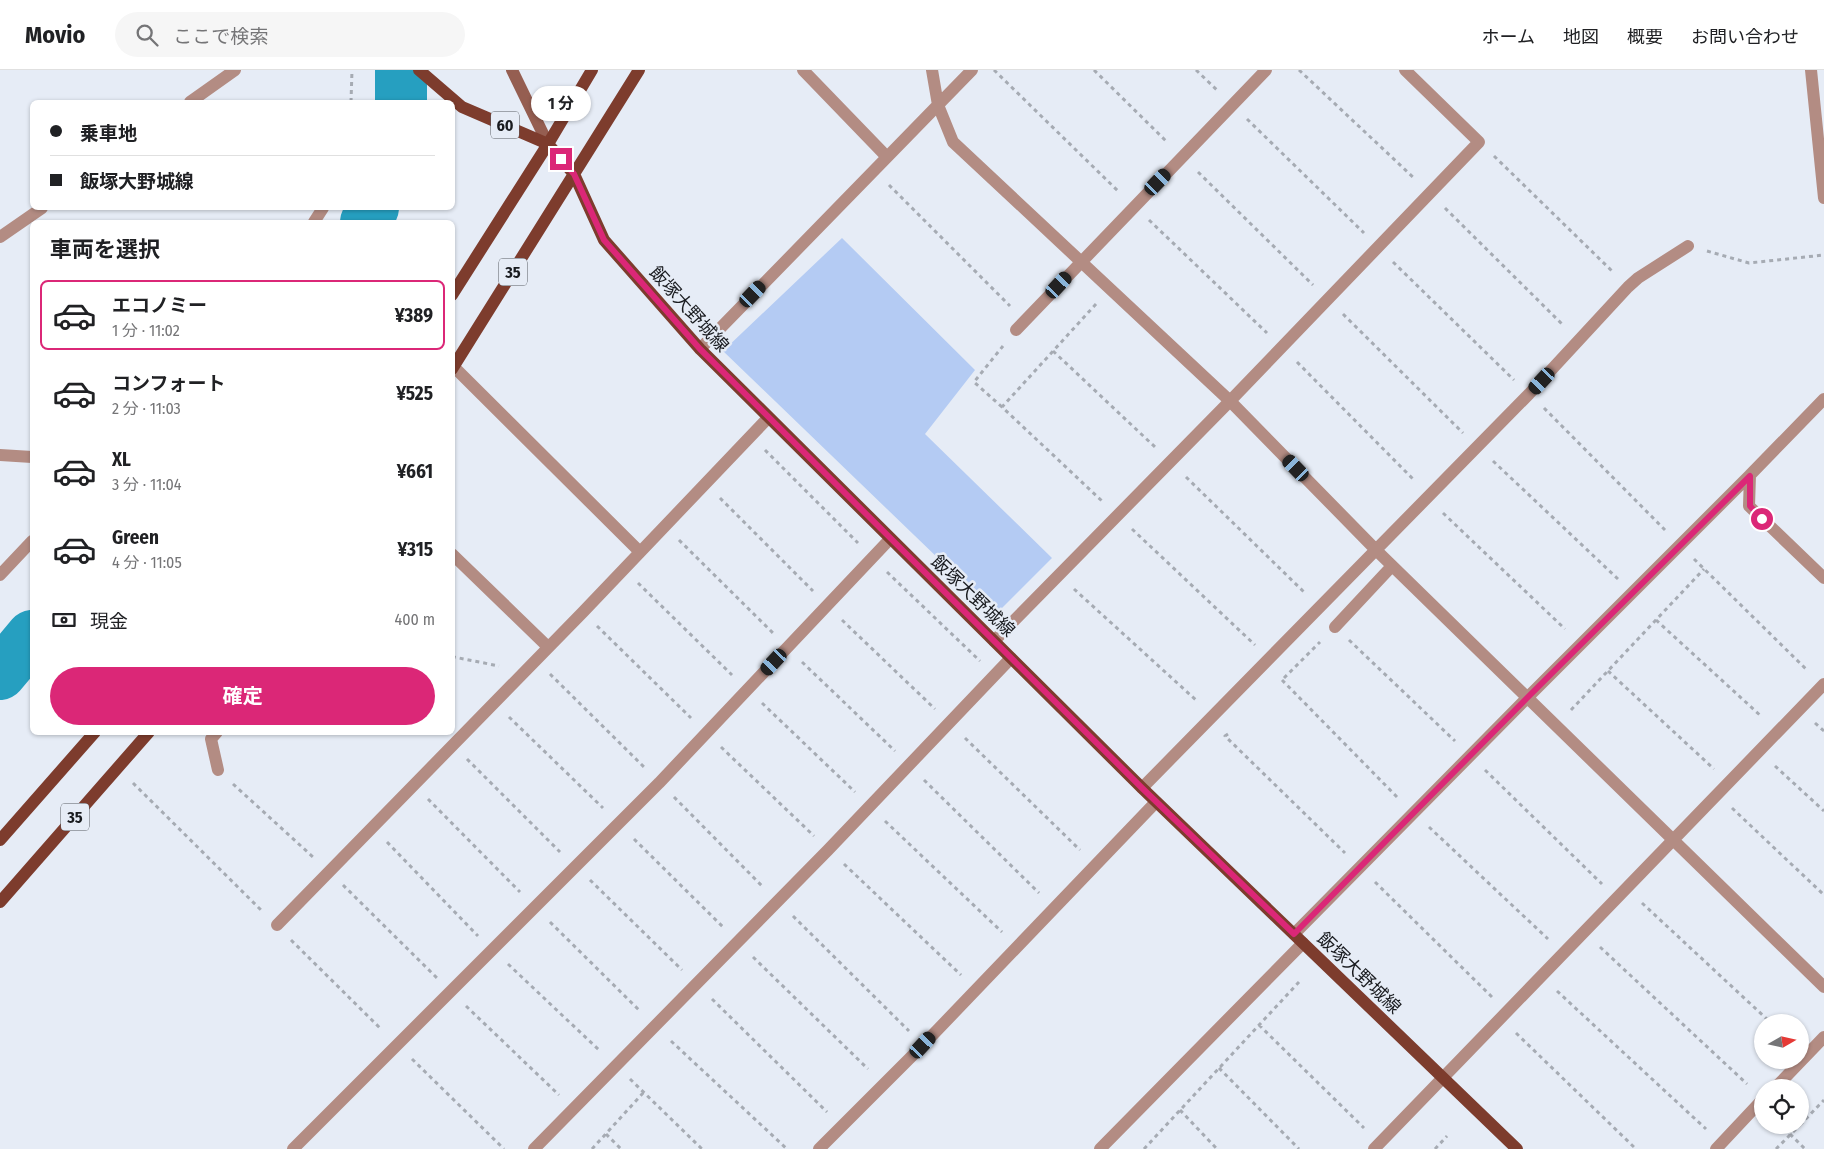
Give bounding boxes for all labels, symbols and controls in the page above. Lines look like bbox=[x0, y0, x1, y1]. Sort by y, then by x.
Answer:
search box bbox=[115, 12, 465, 57]
text: Movio bbox=[25, 21, 85, 49]
icon: search bbox=[133, 21, 161, 49]
text: ここで検索 bbox=[173, 25, 268, 48]
text: ホーム bbox=[1482, 26, 1535, 48]
text: 地図 bbox=[1563, 26, 1599, 48]
text: 概要 bbox=[1627, 26, 1663, 48]
text: お問い合わせ bbox=[1691, 26, 1799, 48]
callout: 1 分 bbox=[531, 87, 591, 122]
text: 1 分 bbox=[548, 94, 574, 113]
road number: 60 bbox=[491, 112, 519, 138]
text: 乗車地 bbox=[80, 122, 137, 145]
route end bbox=[550, 148, 572, 170]
car bbox=[1142, 166, 1173, 198]
text: 飯塚大野城線 bbox=[80, 170, 194, 193]
text: 車両を選択 bbox=[50, 236, 160, 263]
road number: 35 bbox=[499, 258, 527, 286]
street label: 飯塚大野城線 bbox=[645, 262, 733, 356]
car bbox=[1043, 269, 1074, 301]
car bbox=[737, 278, 768, 310]
icon: car bbox=[52, 293, 97, 338]
text: エコノミー bbox=[112, 294, 207, 317]
text: ¥389 bbox=[395, 304, 433, 327]
text: 1 分 · 11:02 bbox=[112, 321, 180, 340]
car bbox=[1526, 365, 1557, 397]
icon: car bbox=[52, 371, 97, 416]
text: コンフォート bbox=[112, 372, 225, 395]
text: ¥525 bbox=[396, 382, 433, 405]
text: 2 分 · 11:03 bbox=[112, 399, 181, 418]
text: XL bbox=[112, 448, 131, 471]
icon: car bbox=[52, 449, 97, 494]
car bbox=[1280, 452, 1311, 484]
text: ¥661 bbox=[397, 460, 433, 483]
text: 3 分 · 11:04 bbox=[112, 475, 182, 494]
route start bbox=[1751, 508, 1773, 530]
text: Green bbox=[112, 526, 159, 549]
icon: car bbox=[52, 527, 97, 572]
text: ¥315 bbox=[397, 538, 433, 561]
street label: 飯塚大野城線 bbox=[927, 551, 1019, 641]
text: 4 分 · 11:05 bbox=[112, 553, 182, 572]
icon: cash bbox=[50, 606, 78, 634]
text: 現金 bbox=[90, 610, 128, 633]
text: 400 m bbox=[395, 610, 435, 629]
car bbox=[758, 646, 789, 678]
button: 確定 bbox=[50, 667, 435, 725]
road number: 35 bbox=[61, 804, 89, 830]
street label: 飯塚大野城線 bbox=[1313, 928, 1405, 1018]
north arrow bbox=[1754, 1014, 1809, 1069]
map controls bbox=[1754, 1014, 1809, 1134]
car bbox=[907, 1029, 938, 1061]
button: locate bbox=[1754, 1079, 1809, 1134]

